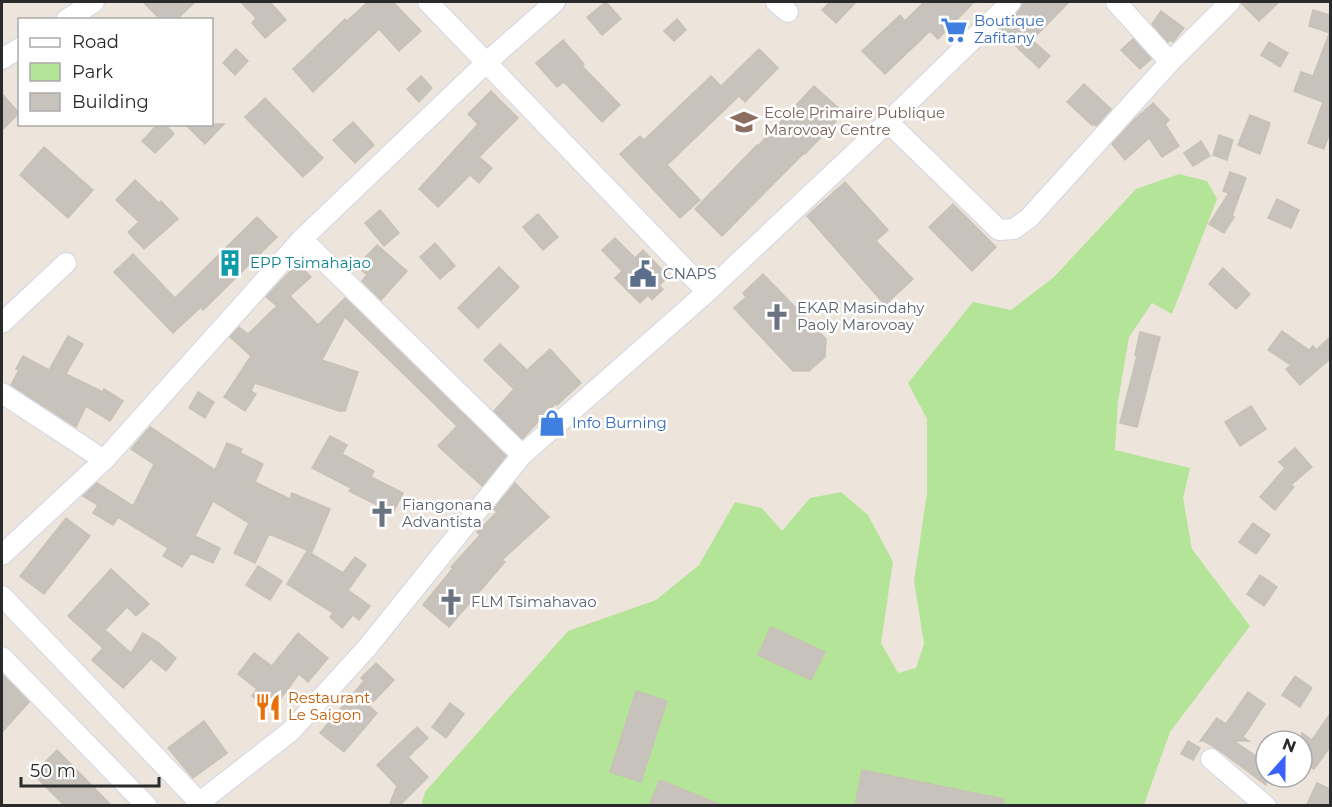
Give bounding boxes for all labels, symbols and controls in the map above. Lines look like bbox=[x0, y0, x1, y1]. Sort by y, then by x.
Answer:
place label: Boutique Zafitany bbox=[974, 11, 1044, 47]
supermarket icon: Boutique Zafitany bbox=[939, 15, 969, 45]
legend bbox=[18, 18, 213, 126]
text: Road bbox=[72, 31, 119, 53]
text: Park bbox=[72, 61, 113, 83]
text: Building bbox=[72, 91, 149, 113]
place label: Ecole Primaire Publique Marovoay Centre bbox=[764, 103, 945, 139]
school or university icon: Ecole Primaire Publique Marovoay Centre bbox=[729, 107, 759, 137]
building icon: EPP Tsimahajao bbox=[215, 248, 245, 278]
place label: EPP Tsimahajao bbox=[250, 253, 371, 272]
public building icon: CNAPS bbox=[628, 259, 658, 289]
place label: CNAPS bbox=[663, 264, 717, 283]
place label: EKAR Masindahy Paoly Marovoay bbox=[797, 298, 925, 334]
church icon: EKAR Masindahy Paoly Marovoay bbox=[762, 302, 792, 332]
shop icon: Info Burning bbox=[537, 408, 567, 438]
place label: Info Burning bbox=[572, 413, 667, 432]
place label: Fiangonana Advantista bbox=[402, 495, 492, 531]
church icon: Fiangonana Advantista bbox=[367, 499, 397, 529]
church icon: FLM Tsimahavao bbox=[436, 587, 466, 617]
place label: FLM Tsimahavao bbox=[471, 592, 597, 611]
place label: Restaurant Le Saigon bbox=[288, 688, 370, 724]
restaurant icon: Restaurant Le Saigon bbox=[253, 692, 283, 722]
north arrow bbox=[1254, 729, 1314, 789]
text: N bbox=[1280, 734, 1299, 757]
scale bar bbox=[21, 750, 159, 788]
text: 50 m bbox=[30, 760, 76, 782]

